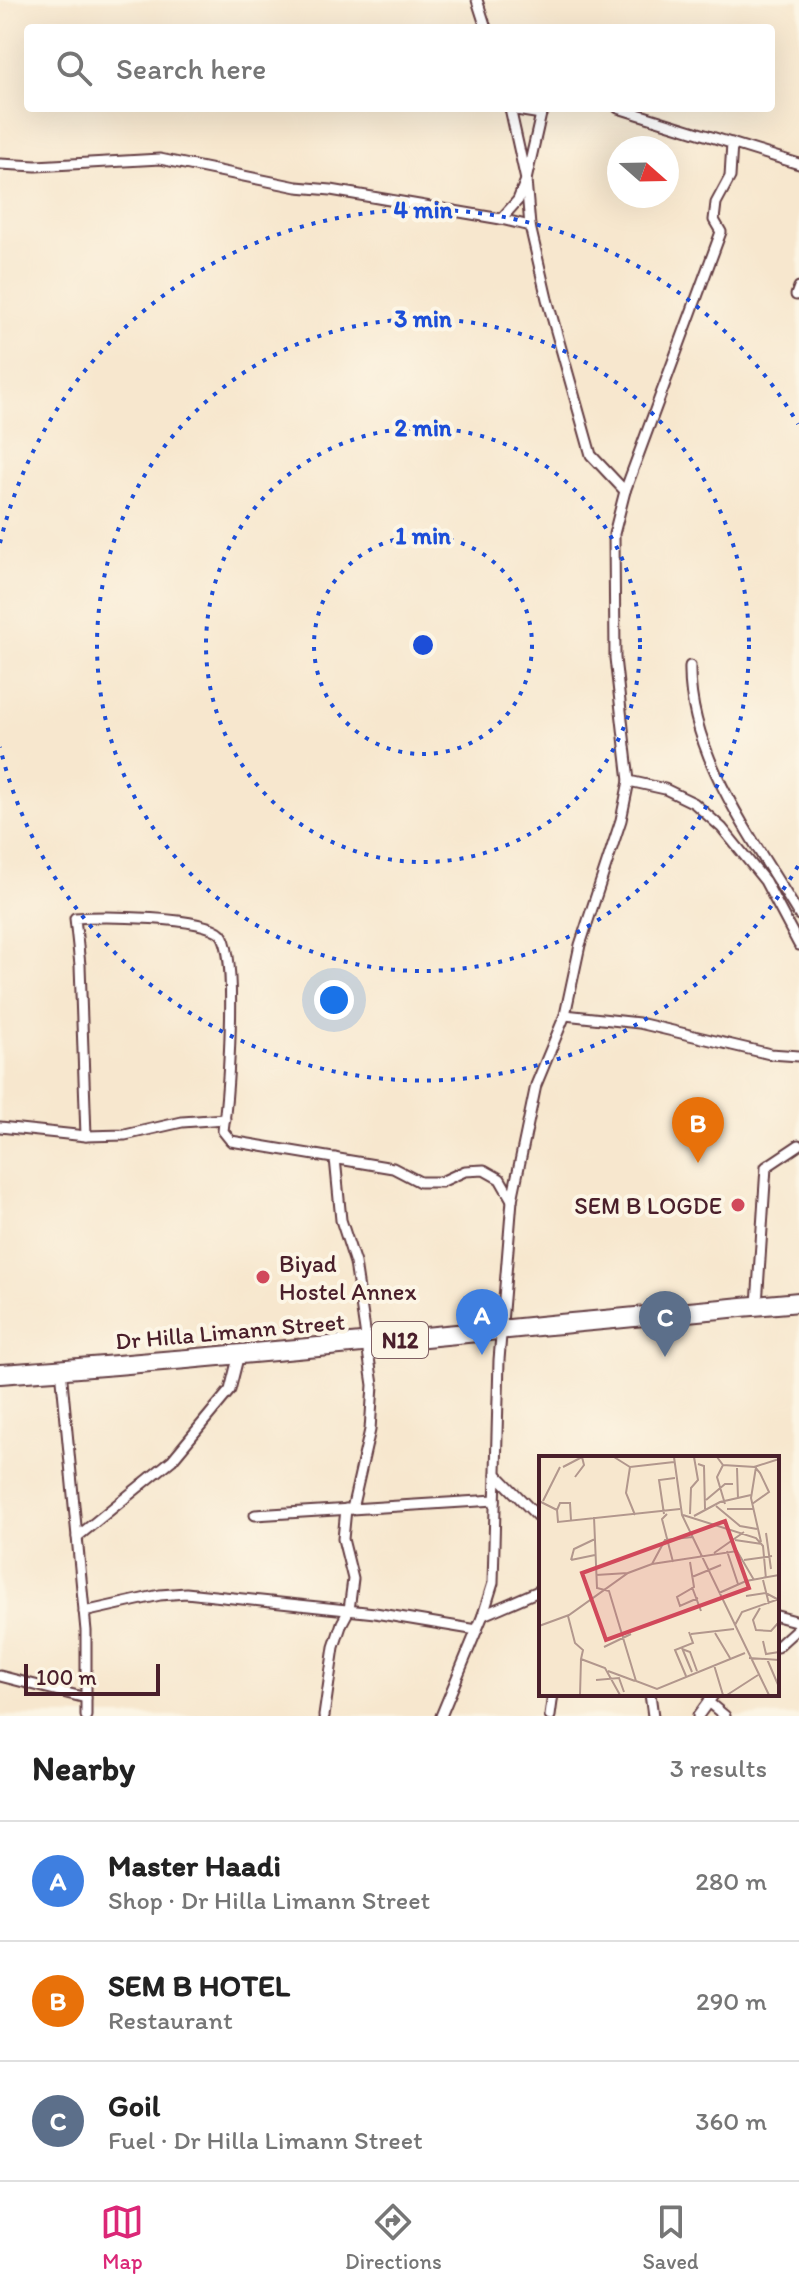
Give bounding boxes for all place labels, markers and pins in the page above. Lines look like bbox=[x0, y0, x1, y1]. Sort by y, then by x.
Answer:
centre of rings bbox=[409, 631, 437, 659]
pin: B bbox=[672, 1097, 724, 1163]
place label: SEM B LOGDE bbox=[574, 1191, 722, 1220]
marker: SEM B LOGDE bbox=[729, 1196, 747, 1214]
place label: Biyad Hostel Annex bbox=[279, 1249, 416, 1306]
marker: Biyad Hostel Annex bbox=[254, 1268, 272, 1286]
pin: A bbox=[456, 1289, 508, 1355]
pin: C bbox=[639, 1291, 691, 1357]

